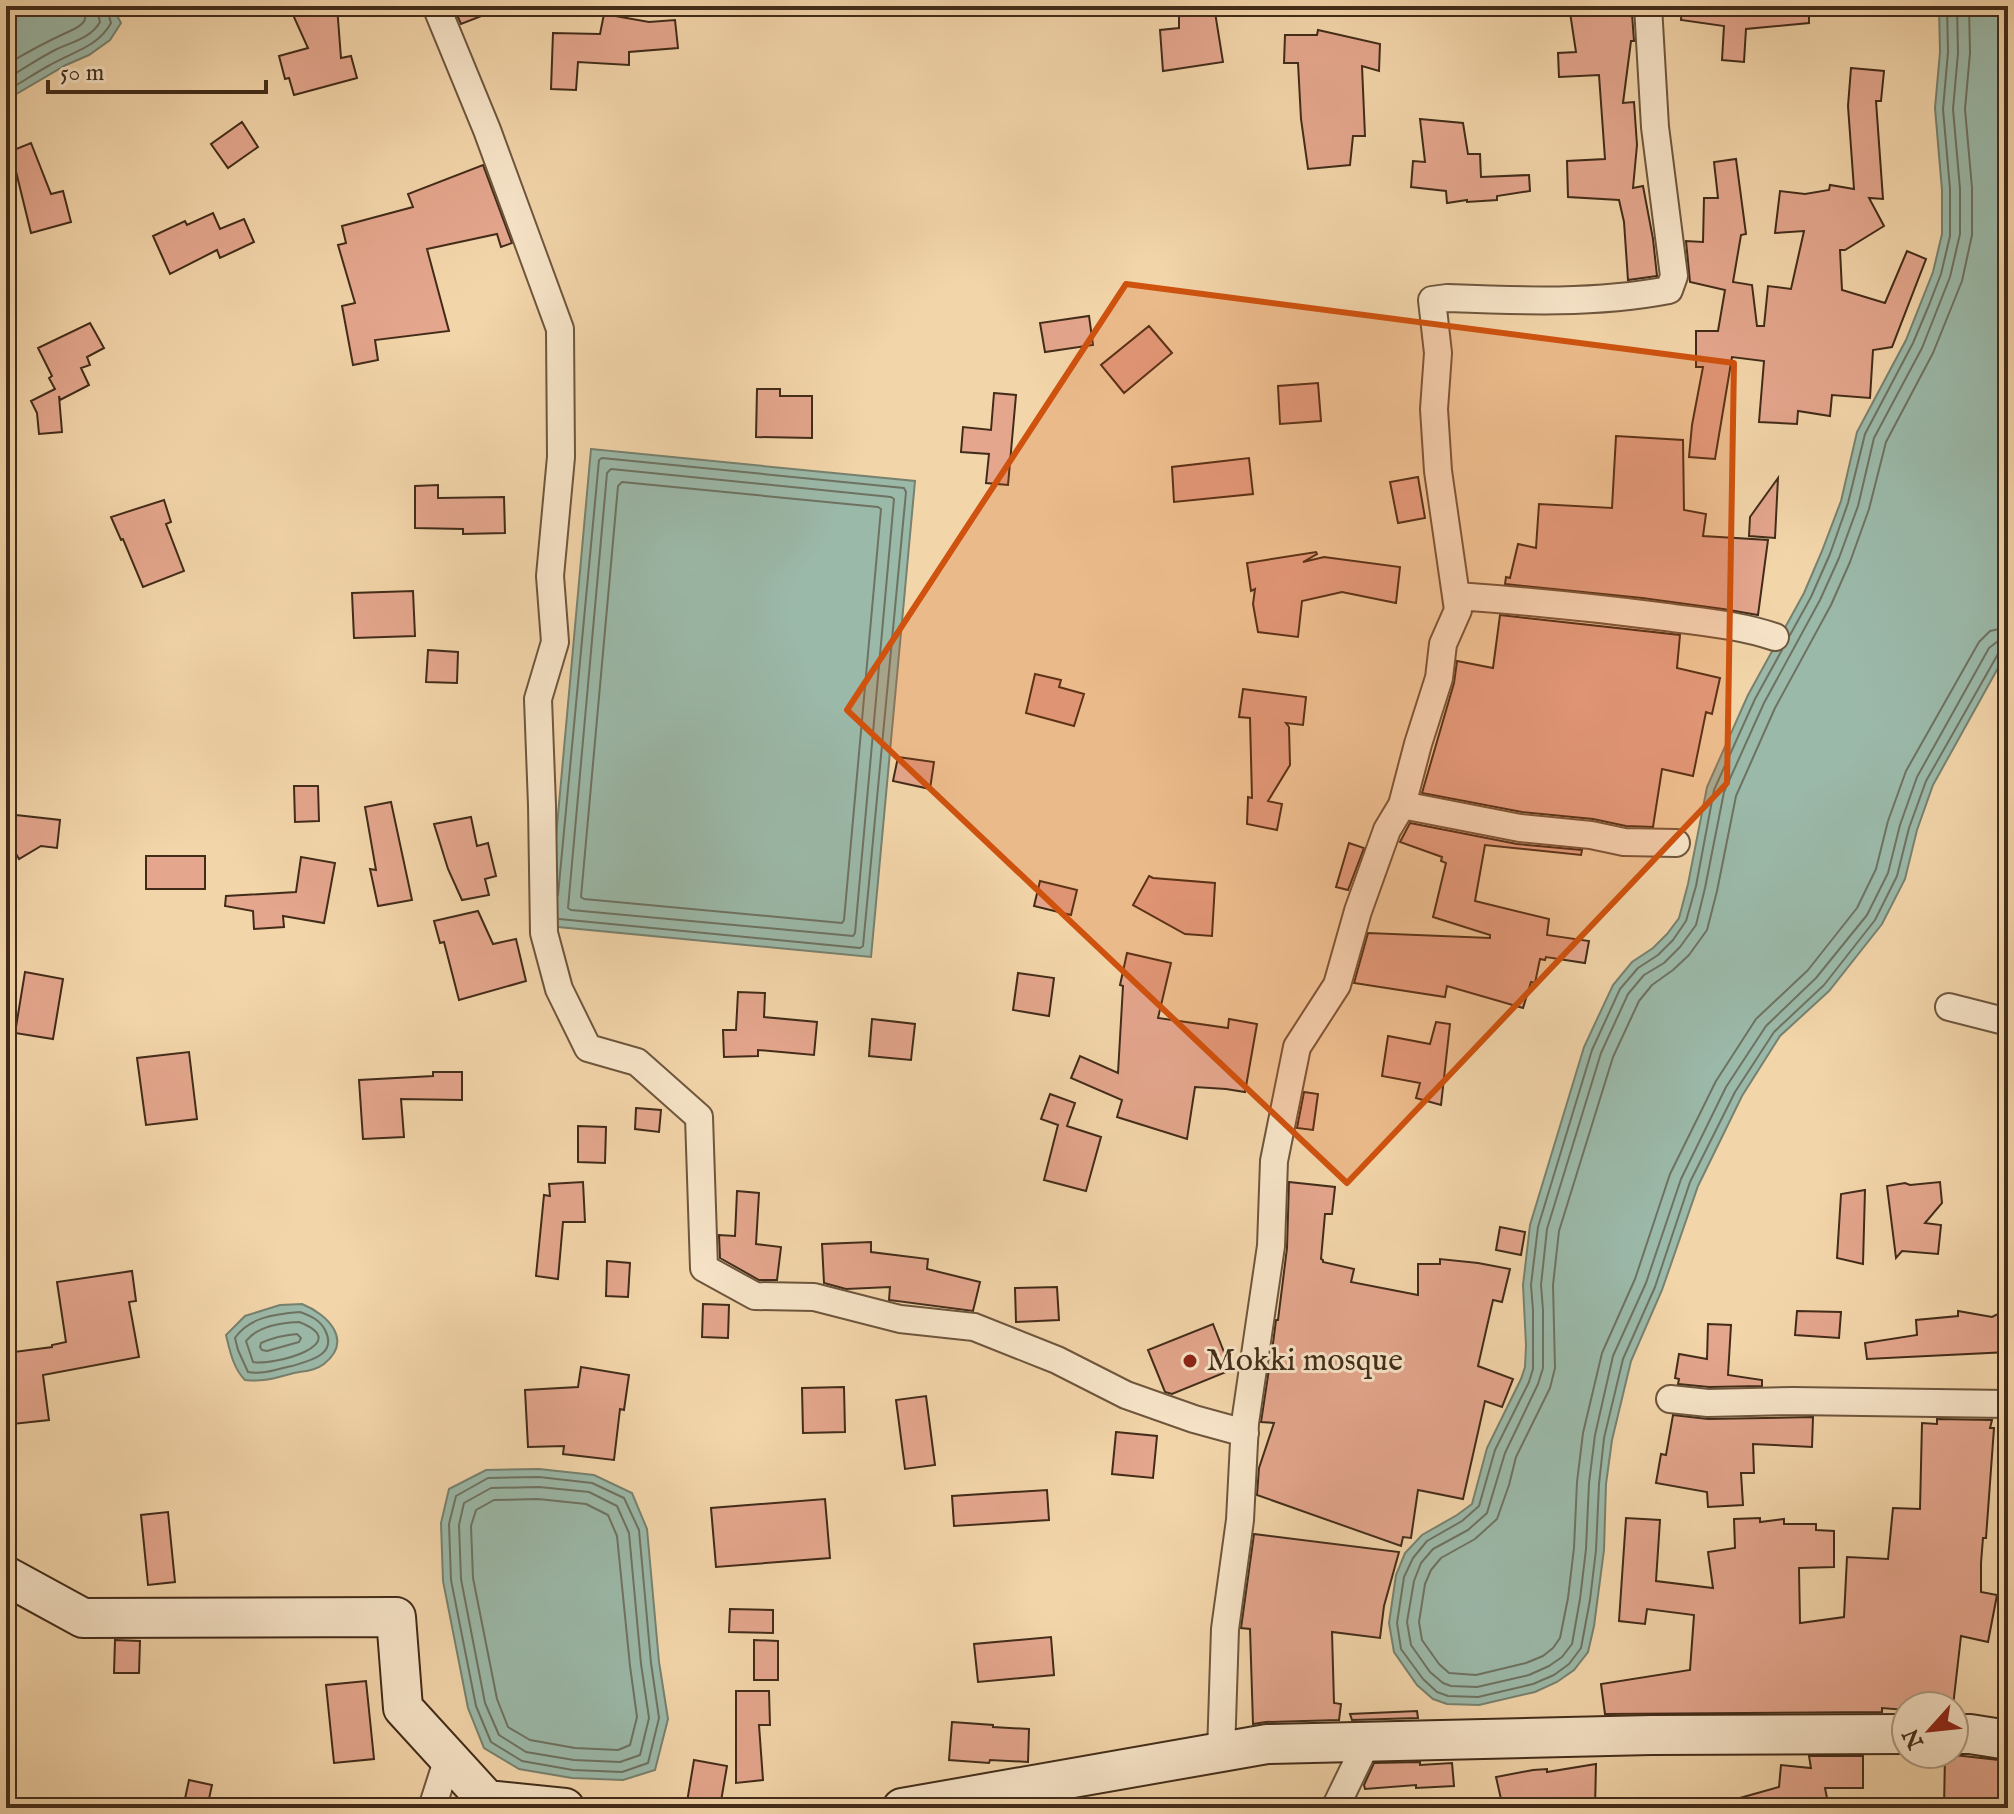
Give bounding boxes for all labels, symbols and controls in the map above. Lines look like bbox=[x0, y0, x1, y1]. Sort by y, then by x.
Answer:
scale bar bbox=[48, 44, 266, 94]
text: 50 m bbox=[60, 58, 104, 89]
place label: Mokki mosque bbox=[1206, 1341, 1403, 1382]
marker: Mokki mosque bbox=[1181, 1352, 1199, 1370]
north arrow bbox=[1890, 1690, 1970, 1770]
text: N bbox=[1897, 1723, 1931, 1754]

